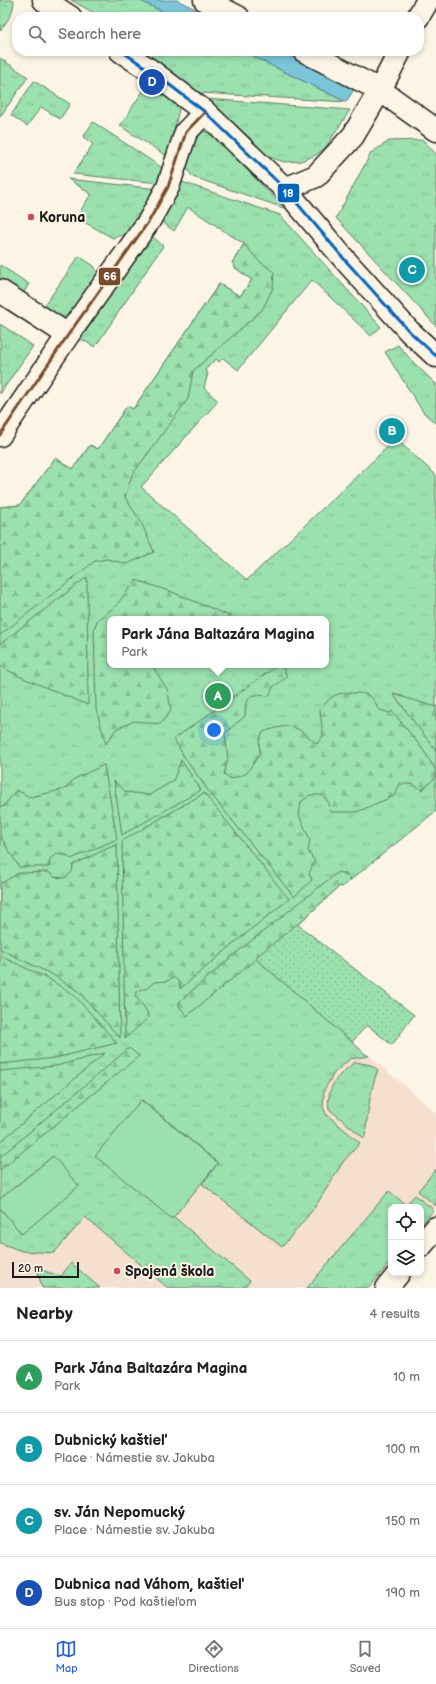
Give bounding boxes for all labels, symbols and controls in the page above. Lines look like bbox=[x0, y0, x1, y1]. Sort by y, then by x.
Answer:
search box bbox=[12, 12, 424, 56]
icon: search bbox=[26, 23, 48, 45]
text: Search here bbox=[58, 25, 141, 44]
pin: D bbox=[139, 67, 165, 97]
line badge: 18 bbox=[277, 183, 300, 203]
text: 18 bbox=[282, 187, 294, 200]
place label: Koruna bbox=[39, 209, 85, 226]
marker: Koruna bbox=[26, 212, 36, 222]
pin: C bbox=[399, 255, 425, 285]
line badge: 66 bbox=[98, 267, 121, 286]
text: 66 bbox=[103, 270, 117, 283]
pin: B bbox=[379, 416, 405, 446]
popup bbox=[107, 616, 329, 668]
text: Park Jána Baltazára Magina bbox=[121, 625, 315, 644]
text: Park bbox=[121, 644, 147, 660]
pin: A bbox=[205, 681, 231, 711]
your location bbox=[204, 720, 224, 740]
map controls bbox=[388, 1204, 424, 1276]
button: locate bbox=[388, 1204, 424, 1240]
button: layers bbox=[388, 1240, 424, 1276]
scale bar bbox=[12, 1260, 79, 1279]
text: 20 m bbox=[18, 1262, 43, 1275]
place label: Spojená škola bbox=[125, 1263, 214, 1280]
marker: Spojená škola bbox=[112, 1266, 122, 1276]
text: Nearby bbox=[16, 1304, 73, 1324]
text: 4 results bbox=[370, 1306, 420, 1322]
text: Park Jána Baltazára Magina bbox=[54, 1359, 247, 1378]
text: A bbox=[25, 1369, 33, 1385]
text: 10 m bbox=[393, 1369, 420, 1385]
text: Park bbox=[54, 1378, 80, 1394]
text: Dubnický kaštieľ bbox=[54, 1431, 167, 1450]
text: B bbox=[24, 1441, 34, 1457]
text: 100 m bbox=[385, 1441, 420, 1457]
text: Place · Námestie sv. Jakuba bbox=[54, 1450, 215, 1466]
text: sv. Ján Nepomucký bbox=[54, 1503, 185, 1522]
text: C bbox=[24, 1513, 34, 1529]
text: 150 m bbox=[386, 1513, 420, 1529]
text: Place · Námestie sv. Jakuba bbox=[54, 1522, 215, 1538]
text: Dubnica nad Váhom, kaštieľ bbox=[54, 1575, 244, 1594]
text: D bbox=[24, 1585, 34, 1601]
text: 190 m bbox=[386, 1585, 420, 1601]
text: Bus stop · Pod kaštieľom bbox=[54, 1594, 197, 1610]
tab: Map bbox=[55, 1638, 78, 1675]
tab: Directions bbox=[188, 1638, 239, 1675]
tab: Saved bbox=[350, 1638, 381, 1675]

